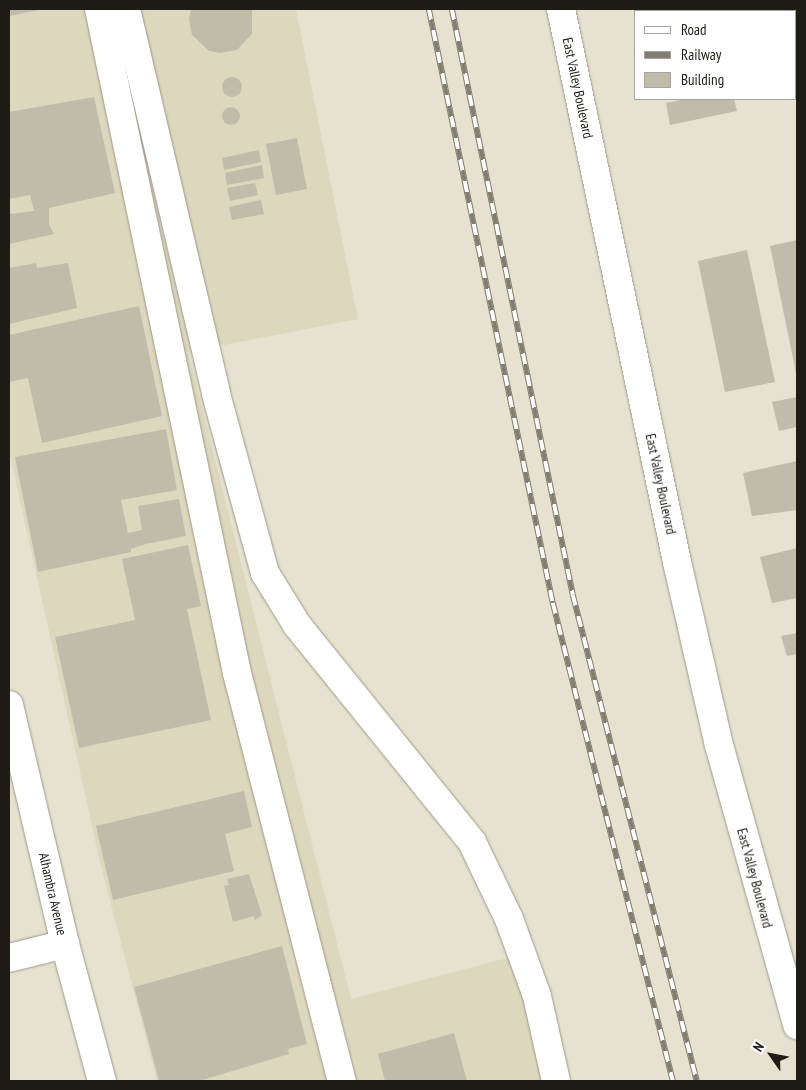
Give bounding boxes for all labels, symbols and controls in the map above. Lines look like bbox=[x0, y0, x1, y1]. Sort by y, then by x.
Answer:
legend bbox=[634, 10, 796, 100]
text: Road bbox=[681, 20, 707, 39]
street label: East Valley Boulevard bbox=[559, 36, 597, 140]
text: Railway bbox=[681, 45, 721, 64]
text: Building bbox=[681, 70, 724, 89]
street label: East Valley Boulevard bbox=[642, 432, 680, 536]
street label: East Valley Boulevard bbox=[734, 826, 776, 930]
street label: Alhambra Avenue bbox=[35, 851, 71, 937]
north arrow bbox=[746, 1030, 796, 1080]
text: N bbox=[749, 1039, 768, 1055]

